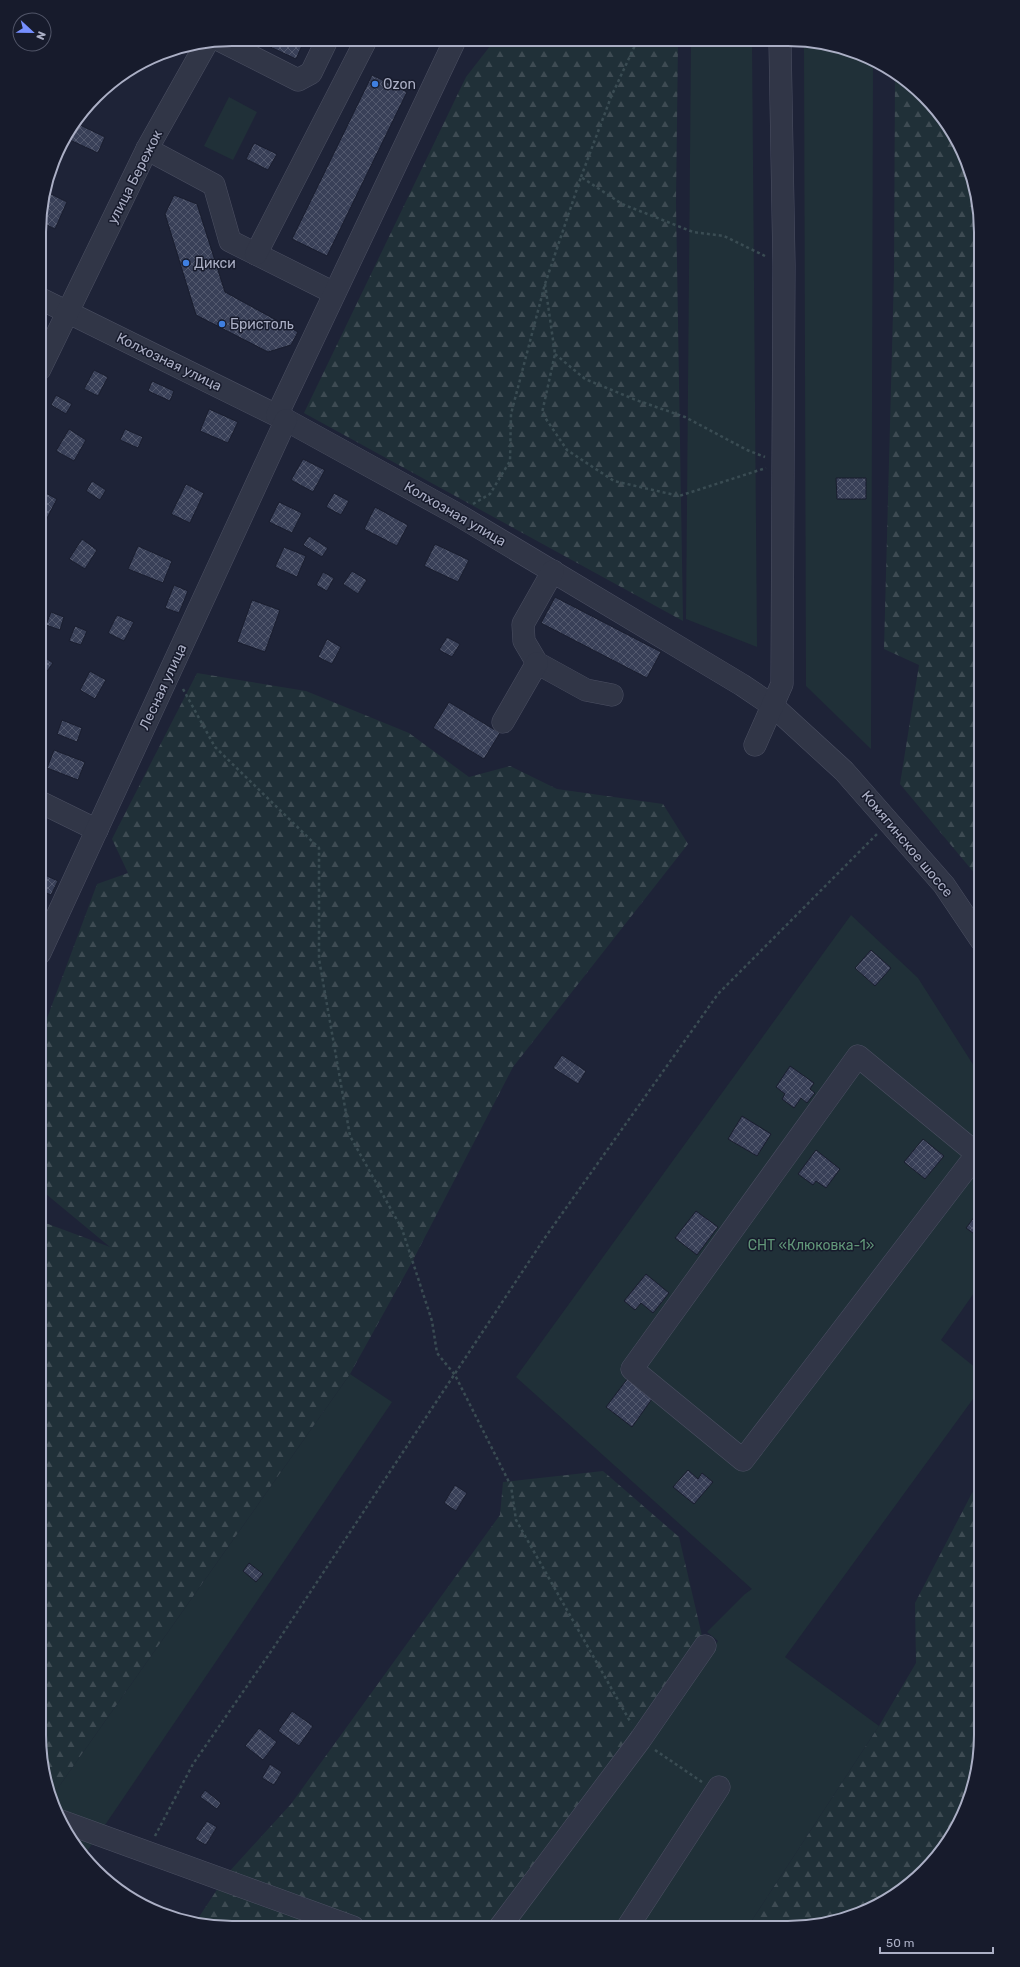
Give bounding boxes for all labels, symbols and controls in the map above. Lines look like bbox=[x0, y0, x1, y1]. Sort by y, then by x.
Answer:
north arrow bbox=[12, 12, 52, 52]
text: N bbox=[33, 29, 48, 42]
place label: Ozon bbox=[383, 76, 416, 93]
marker: Ozon bbox=[370, 79, 380, 89]
street label: улица Бережок bbox=[104, 127, 166, 227]
place label: Дикси bbox=[194, 255, 236, 272]
marker: Дикси bbox=[181, 258, 191, 268]
place label: Бристоль bbox=[230, 316, 294, 333]
marker: Бристоль bbox=[217, 319, 227, 329]
street label: Колхозная улица bbox=[114, 329, 224, 395]
street label: Колхозная улица bbox=[401, 478, 509, 550]
street label: Лесная улица bbox=[136, 641, 190, 733]
street label: Комягинское шоссе bbox=[858, 787, 956, 901]
park label: СНТ «Клюковка-1» bbox=[748, 1237, 874, 1254]
scale bar bbox=[880, 1929, 993, 1955]
text: 50 m bbox=[886, 1936, 914, 1950]

